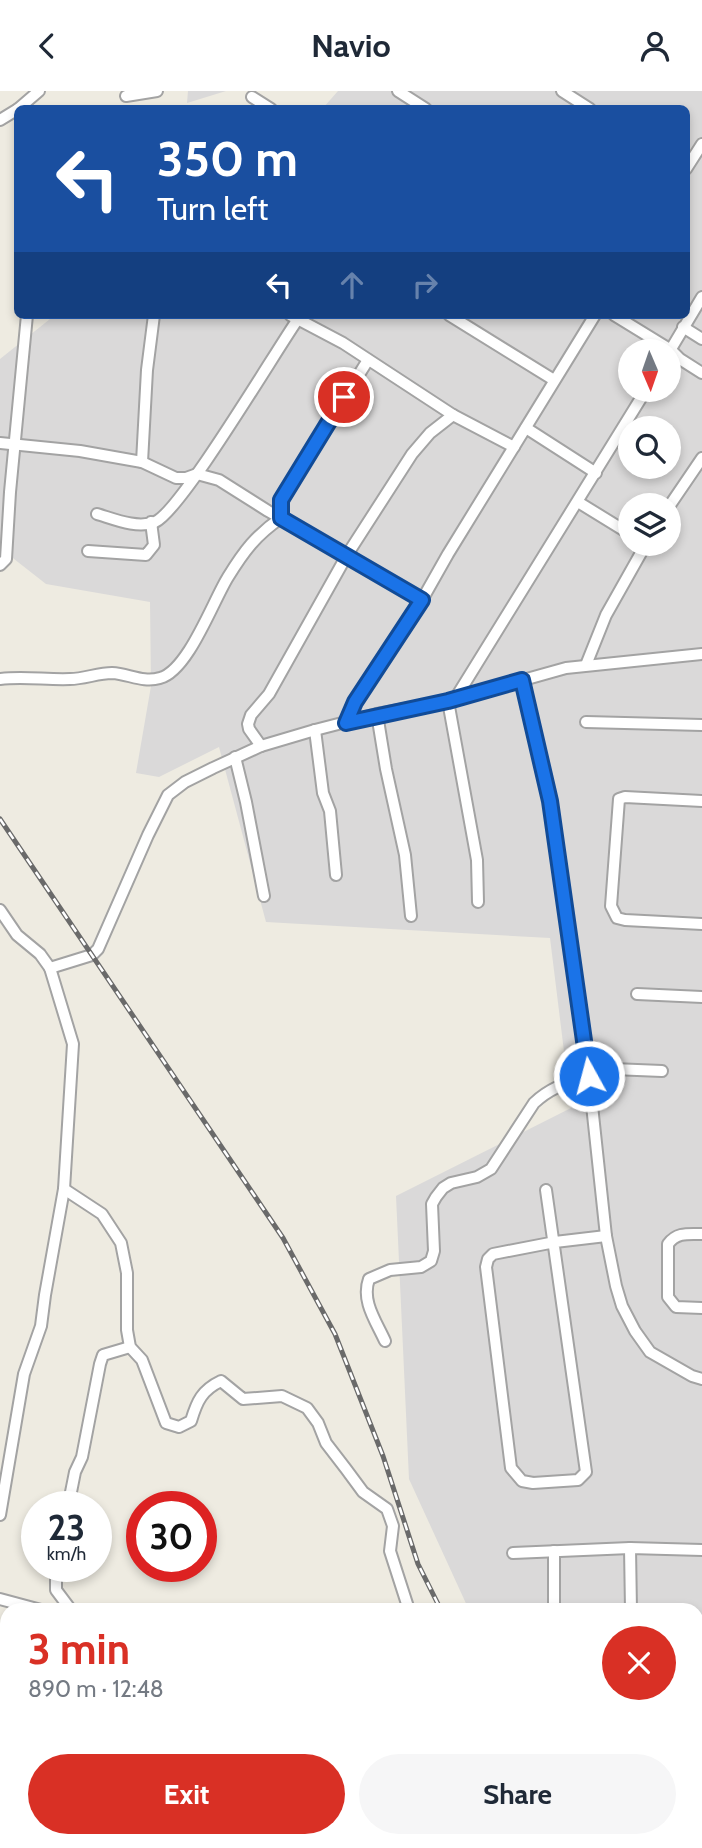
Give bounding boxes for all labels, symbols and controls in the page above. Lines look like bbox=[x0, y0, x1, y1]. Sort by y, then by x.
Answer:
text: Navio bbox=[311, 26, 391, 65]
icon: back bbox=[28, 27, 66, 65]
icon: person bbox=[636, 27, 674, 65]
text: 350 m bbox=[157, 129, 298, 188]
icon: left bbox=[42, 133, 133, 224]
text: Turn left bbox=[157, 189, 268, 228]
icon: left bbox=[260, 266, 298, 304]
icon: ahead bbox=[333, 266, 371, 304]
icon: right bbox=[406, 266, 444, 304]
north arrow bbox=[618, 339, 681, 403]
map controls bbox=[618, 339, 681, 556]
pin bbox=[314, 367, 374, 427]
icon: arrive bbox=[325, 378, 363, 416]
button: search bbox=[618, 416, 681, 479]
button: layers bbox=[618, 493, 681, 556]
position arrow bbox=[552, 1039, 626, 1113]
speed limit sign: 30 bbox=[126, 1491, 217, 1582]
text: 23 bbox=[48, 1506, 85, 1549]
text: km/h bbox=[47, 1543, 86, 1565]
text: 3 min bbox=[28, 1623, 130, 1675]
button: close bbox=[602, 1626, 676, 1700]
text: 890 m · 12:48 bbox=[28, 1675, 164, 1703]
button: Exit bbox=[28, 1754, 345, 1834]
button: Share bbox=[359, 1754, 676, 1834]

